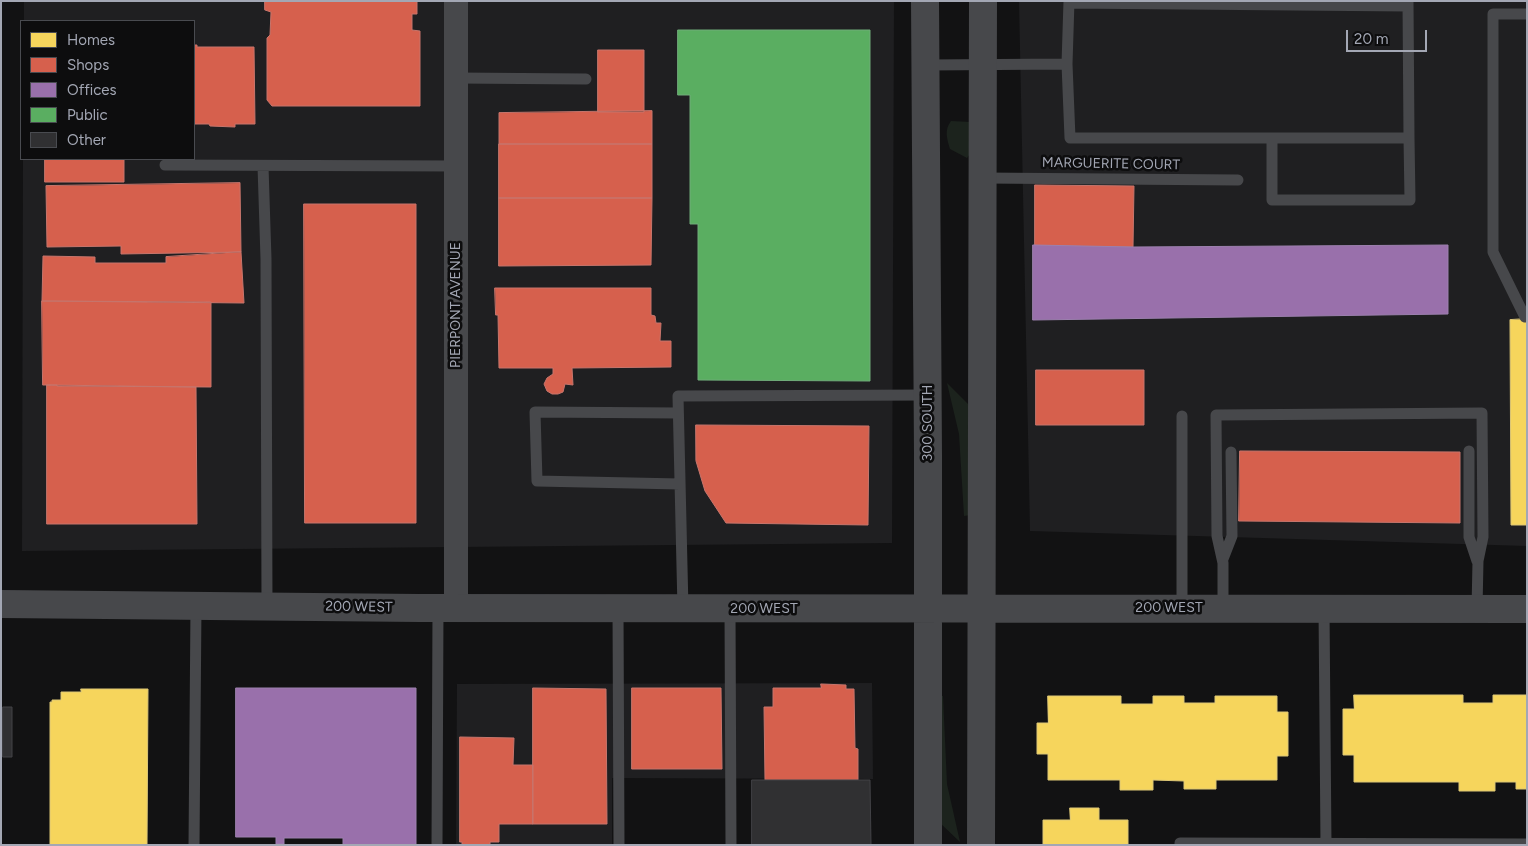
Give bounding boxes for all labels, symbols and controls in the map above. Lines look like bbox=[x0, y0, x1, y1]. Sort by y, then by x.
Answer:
legend bbox=[20, 20, 195, 160]
scale bar bbox=[1348, 20, 1429, 52]
text: 20 m bbox=[1354, 30, 1388, 48]
text: Homes bbox=[67, 31, 115, 49]
text: Shops bbox=[67, 56, 109, 74]
text: Offices bbox=[67, 81, 117, 99]
text: Public bbox=[67, 106, 108, 124]
text: Other bbox=[67, 131, 106, 149]
street label: MARGUERITE COURT bbox=[1042, 154, 1180, 174]
street label: PIERPONT AVENUE bbox=[448, 242, 464, 368]
street label: 300 SOUTH bbox=[920, 385, 936, 461]
street label: 200 WEST bbox=[325, 598, 393, 616]
street label: 200 WEST bbox=[1135, 600, 1203, 616]
street label: 200 WEST bbox=[730, 601, 798, 617]

